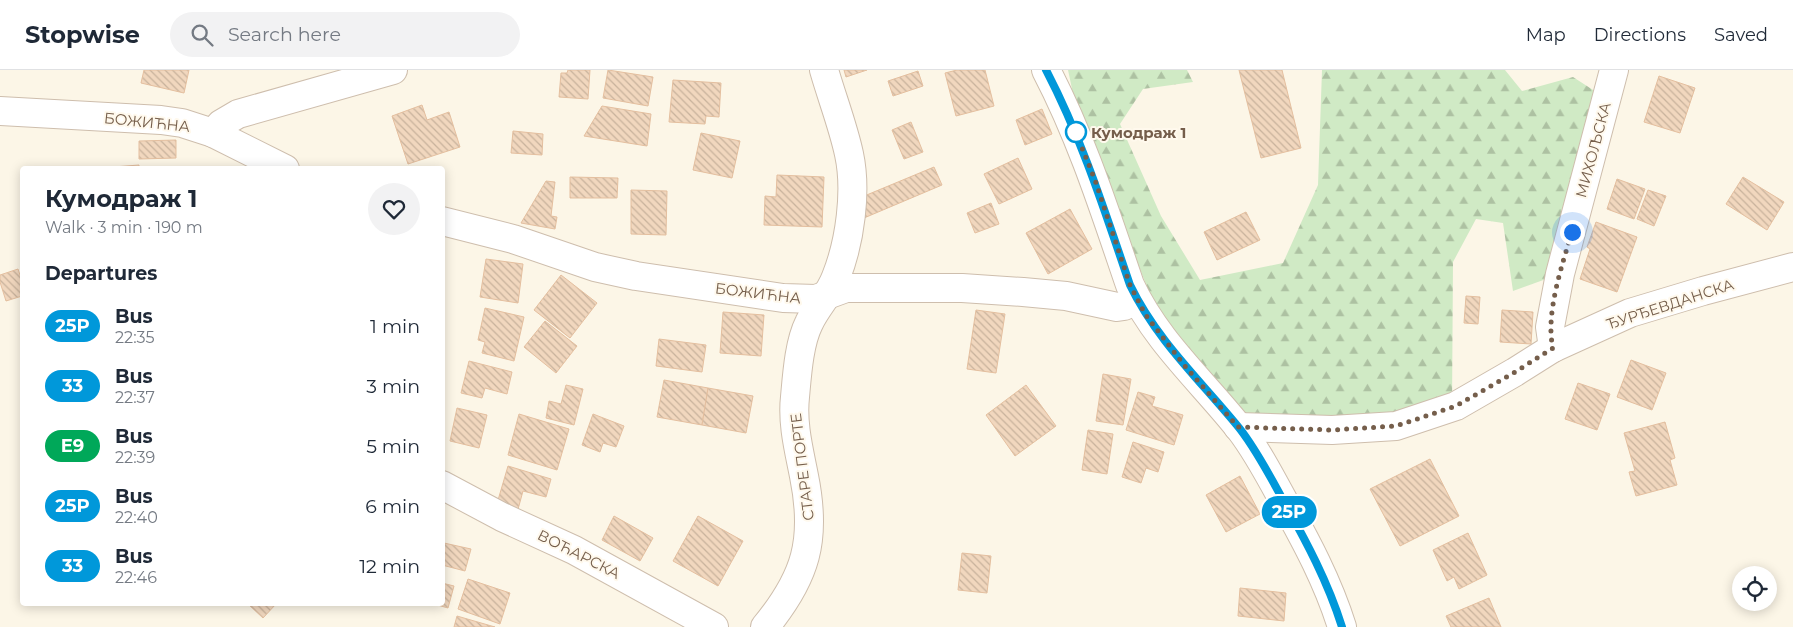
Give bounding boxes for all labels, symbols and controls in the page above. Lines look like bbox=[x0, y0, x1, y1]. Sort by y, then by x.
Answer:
search box bbox=[170, 12, 520, 57]
text: Stopwise bbox=[25, 20, 140, 49]
icon: search bbox=[188, 21, 216, 49]
text: Search here bbox=[228, 23, 341, 46]
text: Map bbox=[1526, 24, 1566, 46]
text: Directions bbox=[1594, 24, 1686, 46]
text: Saved bbox=[1714, 24, 1768, 46]
street label: МИХОЉСКА bbox=[1571, 100, 1615, 200]
street label: БОЖИЋНА bbox=[103, 108, 191, 136]
marker: Кумодраж 1 bbox=[1065, 121, 1087, 143]
place label: Кумодраж 1 bbox=[1091, 123, 1186, 142]
button: heart bbox=[368, 183, 420, 235]
text: Кумодраж 1 bbox=[45, 184, 198, 213]
text: Walk · 3 min · 190 m bbox=[45, 218, 203, 237]
your location bbox=[1560, 220, 1585, 245]
text: Departures bbox=[45, 262, 157, 285]
street label: ЂУРЂЕВДАНСКА bbox=[1604, 274, 1736, 334]
street label: БОЖИЋНА bbox=[714, 278, 802, 308]
text: Bus bbox=[115, 305, 153, 328]
text: 25P bbox=[55, 315, 90, 337]
text: 1 min bbox=[370, 315, 420, 338]
text: 22:35 bbox=[115, 328, 155, 347]
text: Bus bbox=[115, 365, 153, 388]
text: 33 bbox=[62, 375, 83, 397]
text: 3 min bbox=[366, 375, 420, 398]
text: 22:37 bbox=[115, 388, 155, 407]
street label: СТАРЕ ПОРТЕ bbox=[786, 412, 818, 522]
text: Bus bbox=[115, 425, 153, 448]
text: E9 bbox=[61, 435, 84, 457]
text: 5 min bbox=[366, 435, 420, 458]
text: 22:39 bbox=[115, 448, 155, 467]
text: Bus bbox=[115, 485, 153, 508]
text: 25P bbox=[55, 495, 90, 517]
text: 6 min bbox=[365, 495, 420, 518]
line badge: 25P bbox=[1260, 496, 1318, 528]
text: 25P bbox=[1272, 501, 1306, 523]
text: 22:40 bbox=[115, 508, 158, 527]
street label: ВОЋАРСКА bbox=[535, 525, 623, 583]
text: Bus bbox=[115, 545, 153, 568]
text: 33 bbox=[62, 555, 83, 577]
text: 12 min bbox=[359, 555, 420, 578]
map controls bbox=[1732, 566, 1777, 611]
button: locate bbox=[1732, 566, 1777, 611]
text: 22:46 bbox=[115, 568, 157, 587]

